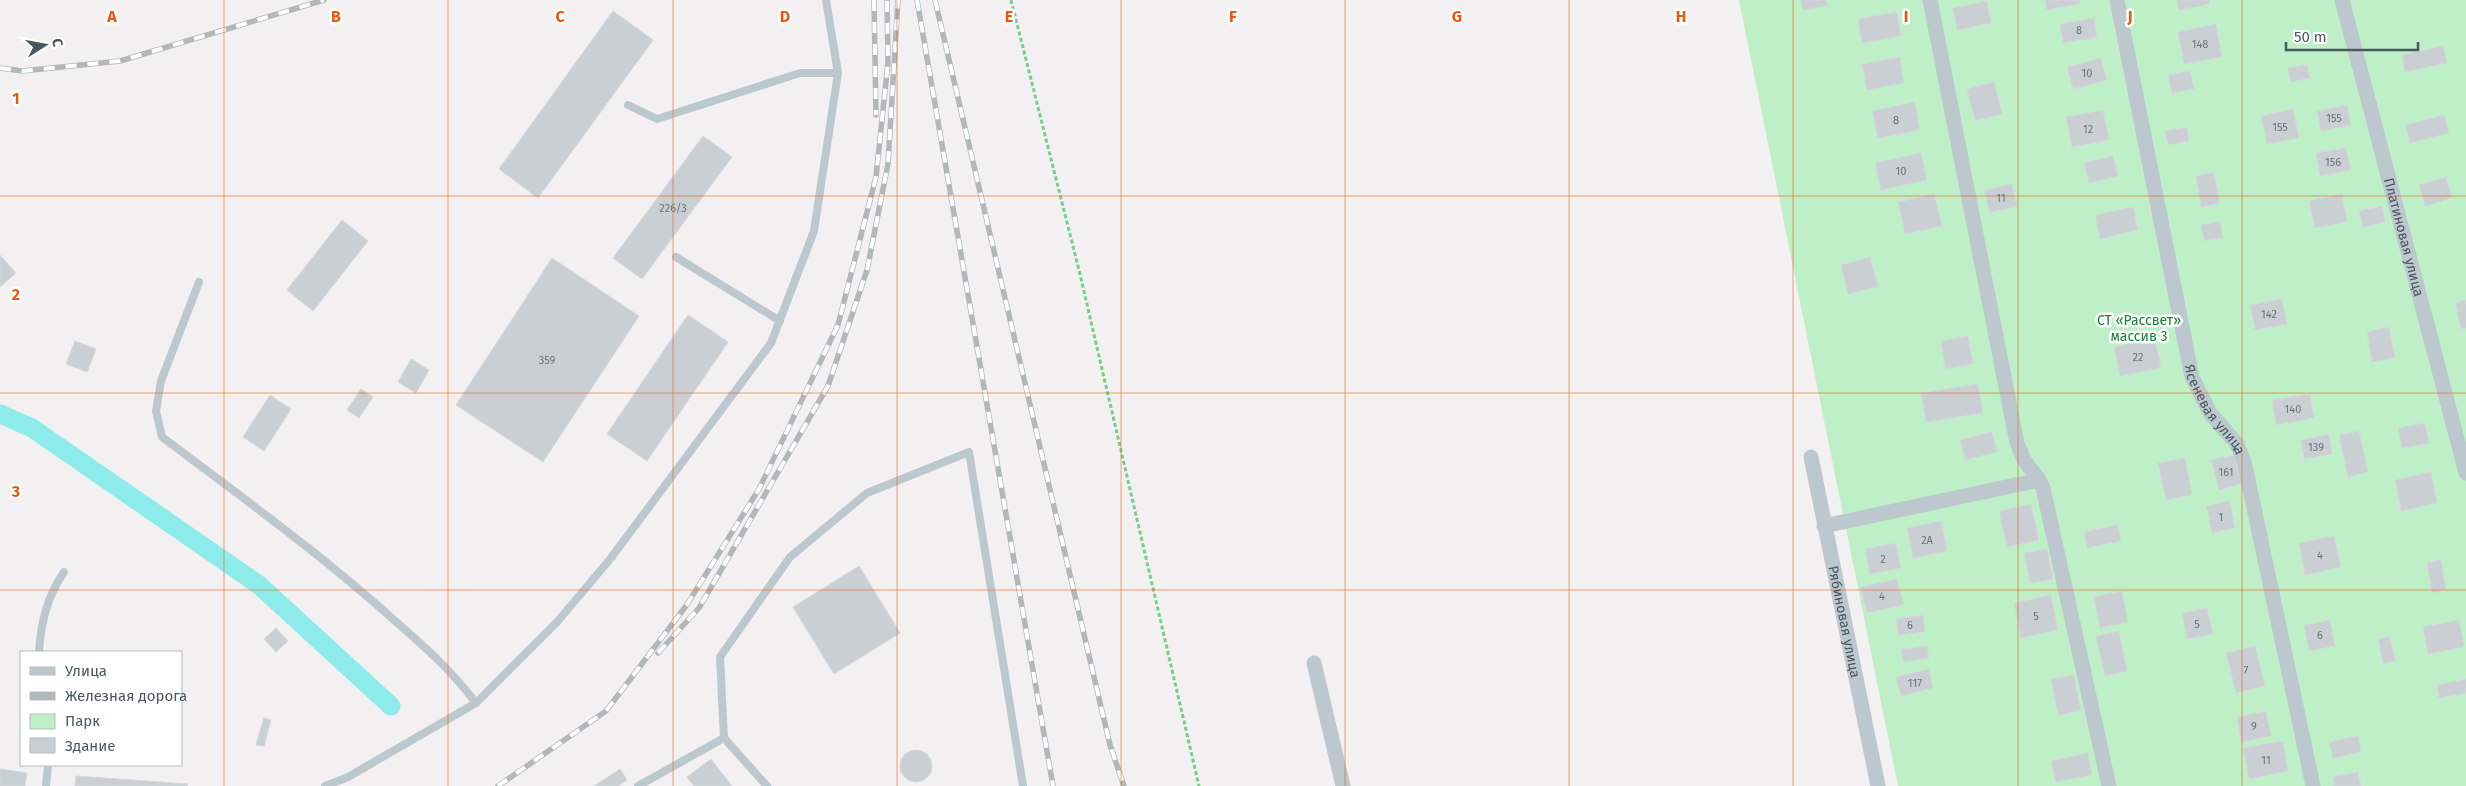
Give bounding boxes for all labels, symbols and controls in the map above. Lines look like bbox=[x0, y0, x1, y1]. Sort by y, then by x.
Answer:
text: A bbox=[106, 7, 117, 26]
text: B bbox=[331, 7, 341, 26]
text: C bbox=[555, 7, 565, 26]
text: D bbox=[780, 7, 790, 26]
text: E bbox=[1005, 7, 1013, 26]
text: F bbox=[1229, 7, 1237, 26]
text: G bbox=[1452, 7, 1462, 26]
text: H bbox=[1676, 7, 1686, 26]
text: I bbox=[1904, 7, 1908, 26]
text: J bbox=[2126, 7, 2133, 26]
north arrow bbox=[20, 20, 70, 70]
scale bar bbox=[2286, 20, 2418, 52]
house number: 8 bbox=[2076, 24, 2082, 37]
text: 50 m bbox=[2294, 28, 2327, 46]
text: С bbox=[48, 37, 66, 48]
house number: 148 bbox=[2192, 38, 2208, 51]
house number: 10 bbox=[2082, 67, 2092, 80]
text: 1 bbox=[12, 89, 20, 108]
house number: 155 bbox=[2326, 112, 2342, 125]
house number: 8 bbox=[1893, 114, 1899, 127]
house number: 155 bbox=[2272, 121, 2288, 134]
house number: 12 bbox=[2083, 123, 2093, 136]
house number: 156 bbox=[2325, 156, 2341, 169]
house number: 10 bbox=[1896, 165, 1906, 178]
street label: Платиновая улица bbox=[2380, 176, 2427, 298]
house number: 11 bbox=[1996, 192, 2006, 205]
house number: 226/3 bbox=[659, 202, 687, 215]
text: 2 bbox=[12, 285, 20, 304]
house number: 142 bbox=[2261, 308, 2277, 321]
park label: СТ «Рассвет» массив 3 bbox=[2097, 312, 2181, 345]
house number: 22 bbox=[2133, 351, 2143, 364]
house number: 359 bbox=[539, 354, 556, 367]
street label: Ясеневая улица bbox=[2181, 363, 2248, 457]
house number: 140 bbox=[2285, 403, 2301, 416]
house number: 139 bbox=[2308, 441, 2324, 454]
house number: 161 bbox=[2219, 466, 2233, 479]
text: 3 bbox=[11, 482, 20, 501]
house number: 1 bbox=[2219, 511, 2223, 524]
house number: 2А bbox=[1921, 534, 1934, 547]
house number: 4 bbox=[2317, 549, 2323, 562]
house number: 2 bbox=[1880, 553, 1886, 566]
street label: Рябиновая улица bbox=[1824, 564, 1864, 679]
house number: 4 bbox=[1879, 590, 1885, 603]
house number: 5 bbox=[2033, 610, 2039, 623]
house number: 5 bbox=[2194, 618, 2200, 631]
house number: 6 bbox=[1907, 619, 1913, 632]
house number: 6 bbox=[2317, 629, 2323, 642]
legend bbox=[20, 651, 182, 766]
text: Улица bbox=[65, 662, 107, 680]
house number: 7 bbox=[2244, 664, 2249, 677]
house number: 117 bbox=[1908, 677, 1922, 690]
text: Железная дорога bbox=[65, 687, 187, 705]
text: Парк bbox=[65, 712, 100, 730]
house number: 9 bbox=[2251, 720, 2257, 733]
text: Здание bbox=[65, 737, 115, 755]
house number: 11 bbox=[2261, 754, 2271, 767]

